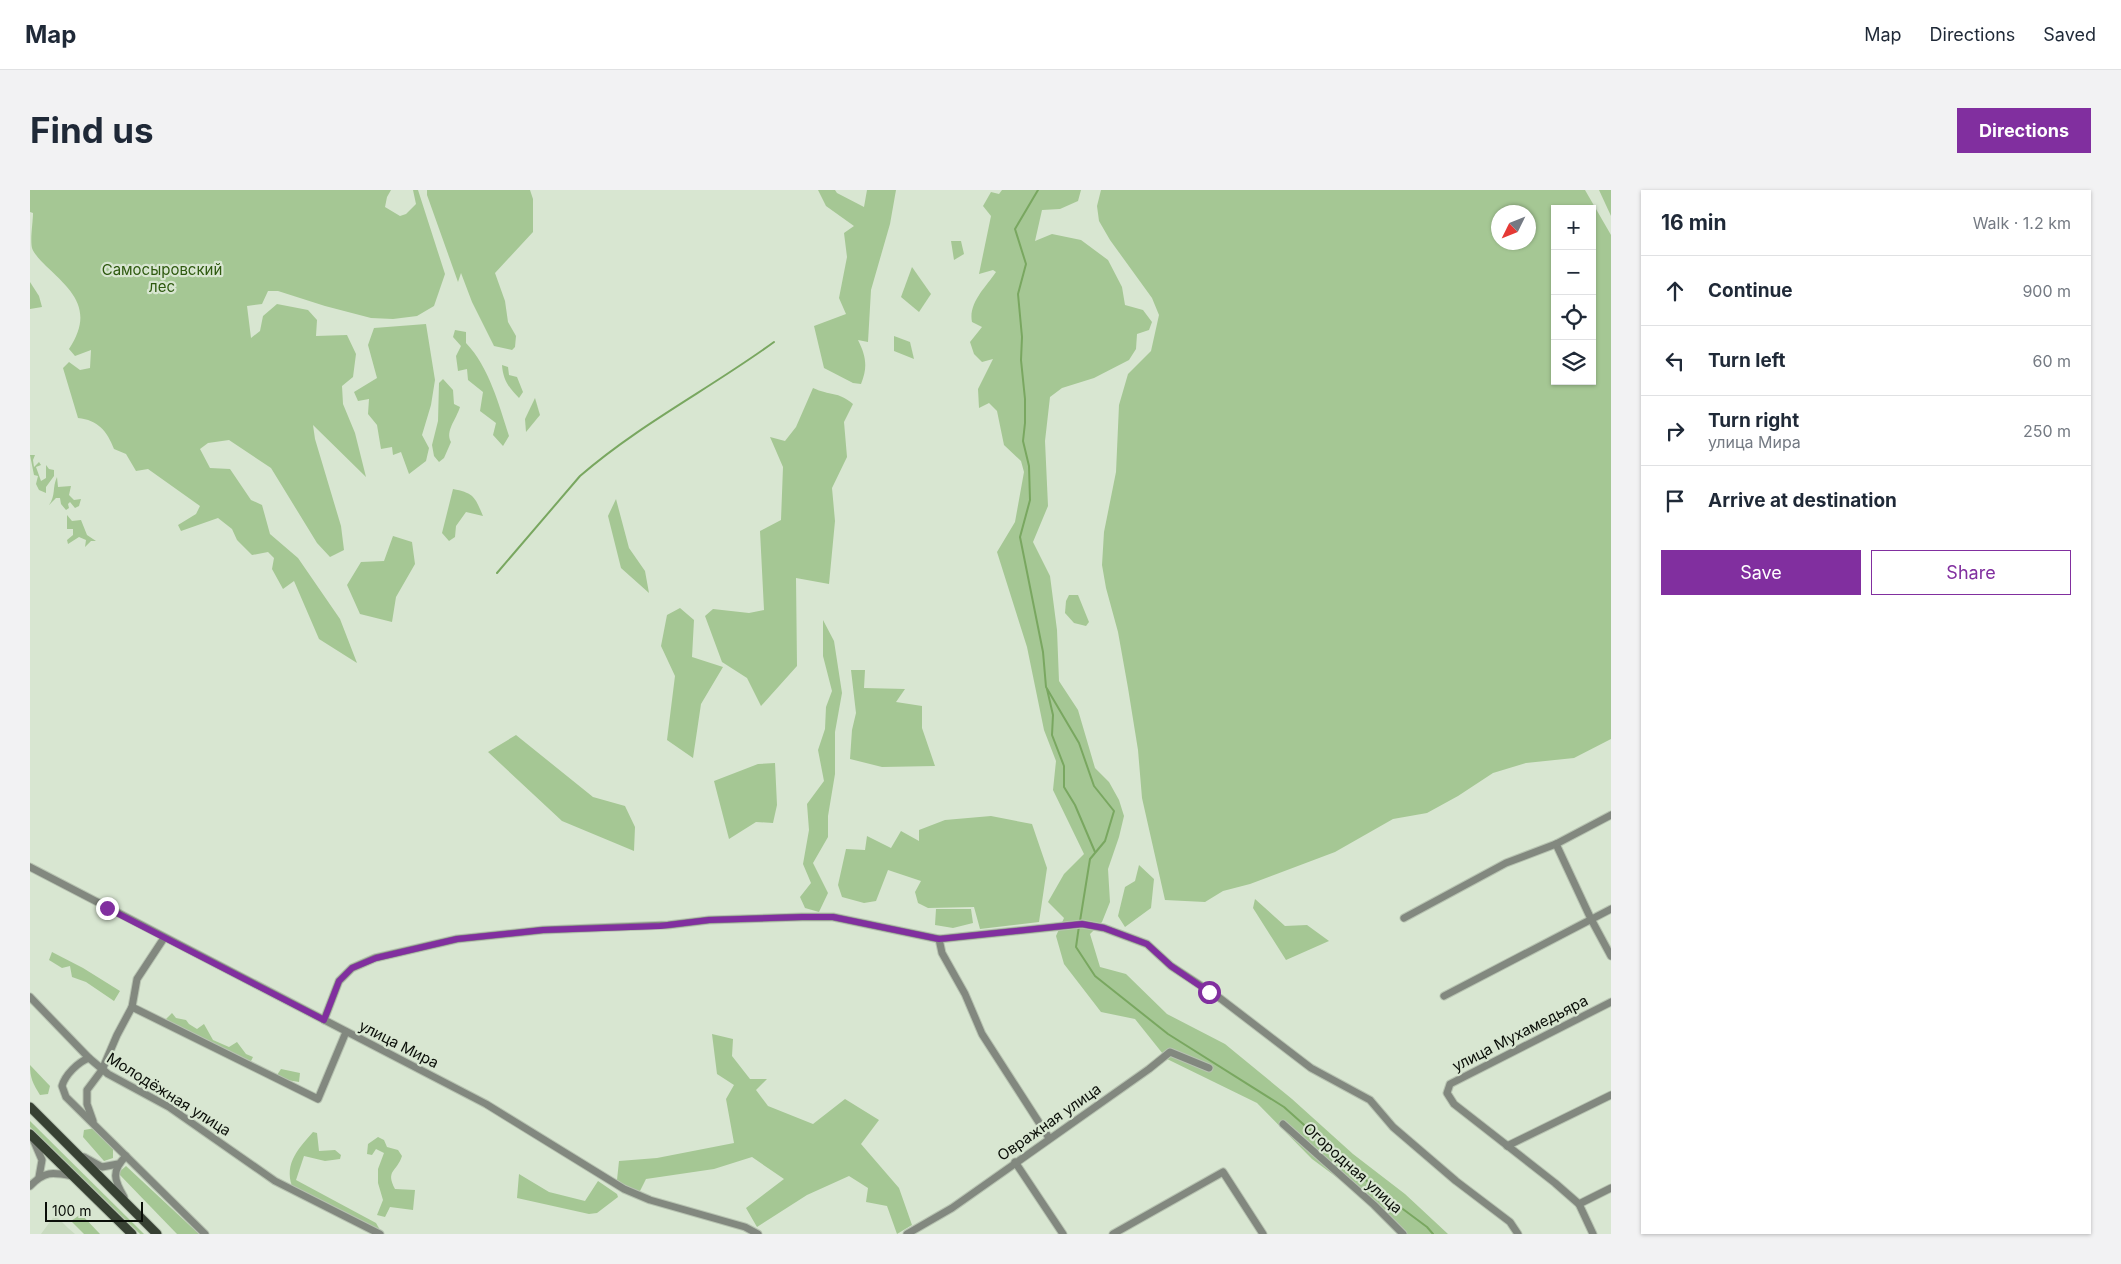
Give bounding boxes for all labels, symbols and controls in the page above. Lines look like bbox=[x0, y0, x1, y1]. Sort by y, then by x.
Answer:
text: Map bbox=[25, 20, 76, 49]
text: Map bbox=[1864, 24, 1902, 45]
text: Directions bbox=[1930, 24, 2015, 45]
text: Saved bbox=[2043, 24, 2096, 45]
button: Directions bbox=[1957, 108, 2091, 153]
text: Find us bbox=[30, 109, 154, 151]
north arrow bbox=[1491, 205, 1536, 250]
map controls bbox=[1551, 205, 1596, 385]
button: + bbox=[1551, 205, 1596, 250]
text: 16 min bbox=[1661, 210, 1727, 235]
text: Walk · 1.2 km bbox=[1973, 213, 2071, 233]
button: − bbox=[1551, 250, 1596, 295]
park label: Самосыровский лес bbox=[102, 260, 222, 296]
icon: ahead bbox=[1661, 277, 1689, 305]
text: Continue bbox=[1708, 279, 1793, 302]
text: 900 m bbox=[2022, 281, 2071, 301]
button: locate bbox=[1551, 295, 1596, 340]
button: layers bbox=[1551, 340, 1596, 385]
icon: left bbox=[1661, 347, 1689, 375]
text: Turn left bbox=[1708, 349, 1786, 372]
text: 60 m bbox=[2032, 351, 2071, 371]
text: Turn right bbox=[1708, 409, 1799, 432]
icon: right bbox=[1661, 417, 1689, 445]
text: 250 m bbox=[2023, 421, 2071, 441]
text: улица Мира bbox=[1708, 432, 1801, 452]
icon: arrive bbox=[1661, 487, 1689, 515]
text: Arrive at destination bbox=[1708, 489, 1897, 512]
button: Save bbox=[1661, 550, 1861, 595]
button: Share bbox=[1871, 550, 2071, 595]
route end bbox=[96, 897, 119, 920]
route start bbox=[1198, 981, 1221, 1004]
street label: улица Мухамедьяра bbox=[1449, 991, 1591, 1075]
street label: улица Мира bbox=[356, 1016, 442, 1072]
street label: Молодёжная улица bbox=[103, 1048, 235, 1140]
street label: Овражная улица bbox=[993, 1079, 1105, 1165]
street label: Огородная улица bbox=[1300, 1119, 1406, 1217]
scale bar bbox=[45, 1199, 142, 1222]
text: 100 m bbox=[52, 1202, 92, 1219]

